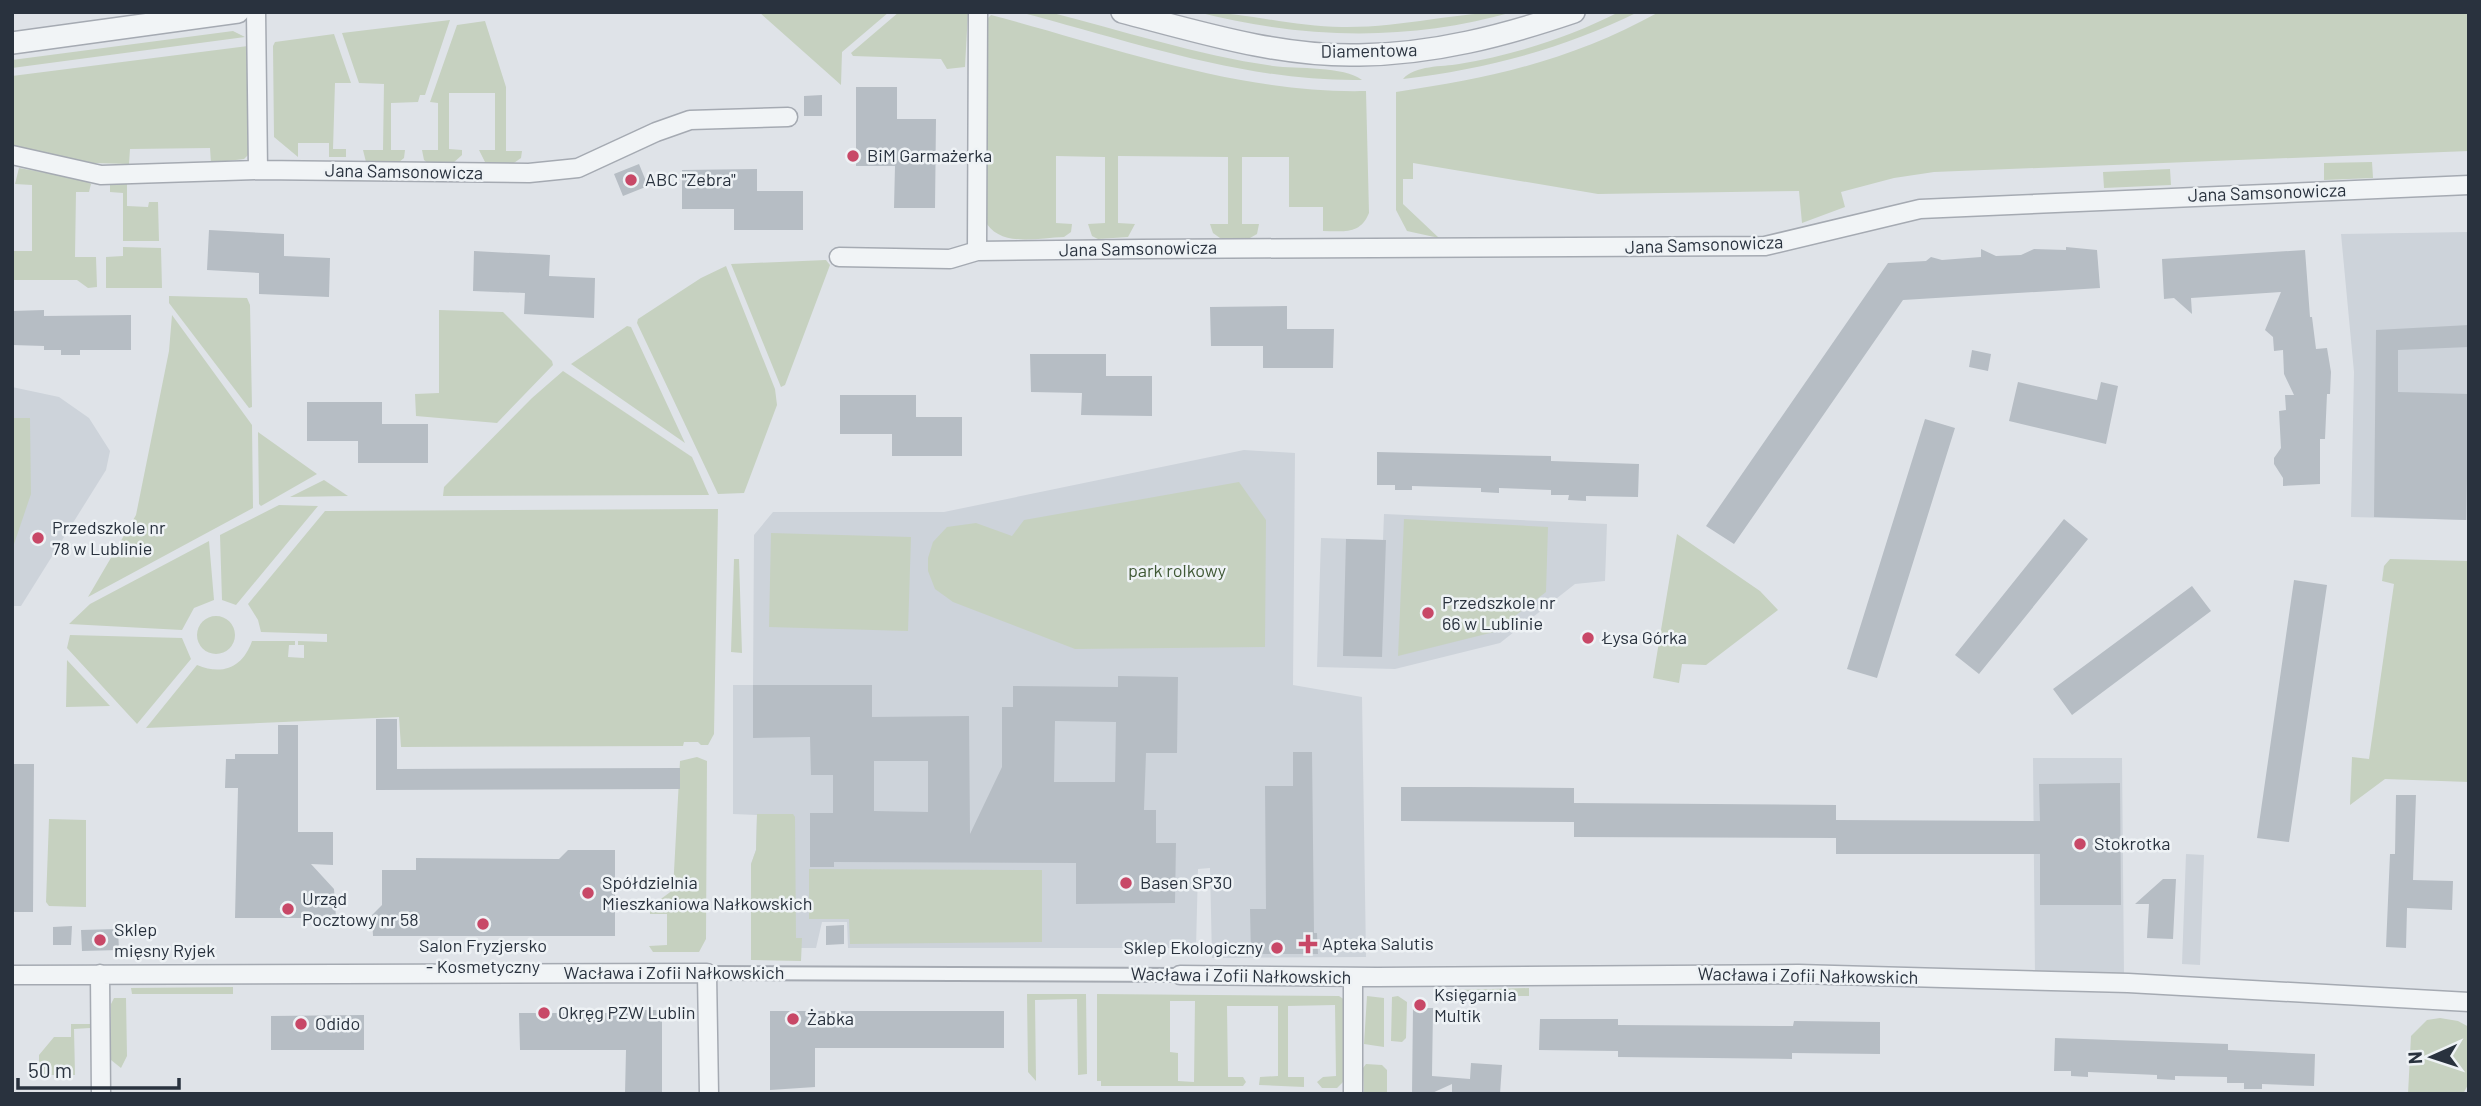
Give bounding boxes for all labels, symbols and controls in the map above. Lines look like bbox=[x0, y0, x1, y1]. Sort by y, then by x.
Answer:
street label: Diamentowa bbox=[1320, 38, 1418, 62]
place label: BiM Garmażerka bbox=[867, 144, 992, 166]
marker: BiM Garmażerka bbox=[845, 148, 861, 164]
street label: Jana Samsonowicza bbox=[325, 159, 483, 183]
place label: ABC "Zebra" bbox=[645, 168, 736, 190]
marker: ABC "Zebra" bbox=[623, 172, 639, 188]
street label: Jana Samsonowicza bbox=[2187, 178, 2346, 206]
street label: Jana Samsonowicza bbox=[1624, 230, 1783, 258]
street label: Jana Samsonowicza bbox=[1059, 236, 1217, 260]
place label: Przedszkole nr 78 w Lublinie bbox=[52, 516, 166, 559]
marker: Przedszkole nr 78 w Lublinie bbox=[30, 530, 46, 546]
park label: park rolkowy bbox=[1128, 559, 1226, 581]
place label: Przedszkole nr 66 w Lublinie bbox=[1442, 591, 1556, 634]
marker: Przedszkole nr 66 w Lublinie bbox=[1420, 605, 1436, 621]
place label: Łysa Górka bbox=[1601, 626, 1687, 648]
marker: Łysa Górka bbox=[1580, 630, 1596, 646]
place label: Stokrotka bbox=[2094, 832, 2170, 854]
marker: Stokrotka bbox=[2072, 836, 2088, 852]
place label: Spółdzielnia Mieszkaniowa Nałkowskich bbox=[602, 871, 812, 914]
place label: Basen SP30 bbox=[1140, 871, 1233, 893]
marker: Basen SP30 bbox=[1118, 875, 1134, 891]
marker: Spółdzielnia Mieszkaniowa Nałkowskich bbox=[580, 885, 596, 901]
place label: Urząd Pocztowy nr 58 bbox=[302, 887, 419, 930]
marker: Urząd Pocztowy nr 58 bbox=[280, 901, 296, 917]
marker: Salon Fryzjersko - Kosmetyczny bbox=[475, 916, 491, 932]
place label: Sklep mięsny Ryjek bbox=[114, 918, 215, 961]
marker: Sklep mięsny Ryjek bbox=[92, 932, 108, 948]
place label: Apteka Salutis bbox=[1322, 932, 1434, 954]
place label: Salon Fryzjersko - Kosmetyczny bbox=[419, 934, 547, 977]
place label: Sklep Ekologiczny bbox=[1123, 936, 1263, 958]
marker: Apteka Salutis bbox=[1300, 936, 1316, 952]
marker: Sklep Ekologiczny bbox=[1269, 940, 1285, 956]
street label: Wacława i Zofii Nałkowskich bbox=[564, 961, 784, 983]
street label: Wacława i Zofii Nałkowskich bbox=[1130, 962, 1352, 988]
street label: Wacława i Zofii Nałkowskich bbox=[1697, 962, 1919, 988]
place label: Księgarnia Multik bbox=[1434, 983, 1517, 1026]
marker: Księgarnia Multik bbox=[1412, 997, 1428, 1013]
place label: Okręg PZW Lublin bbox=[558, 1001, 696, 1023]
marker: Okręg PZW Lublin bbox=[536, 1005, 552, 1021]
place label: Żabka bbox=[807, 1007, 854, 1029]
marker: Żabka bbox=[785, 1011, 801, 1027]
place label: Odido bbox=[315, 1012, 360, 1034]
marker: Odido bbox=[293, 1016, 309, 1032]
north arrow bbox=[2397, 1022, 2467, 1092]
scale bar bbox=[18, 1046, 178, 1090]
text: N bbox=[2403, 1051, 2426, 1065]
text: 50 m bbox=[28, 1057, 72, 1082]

